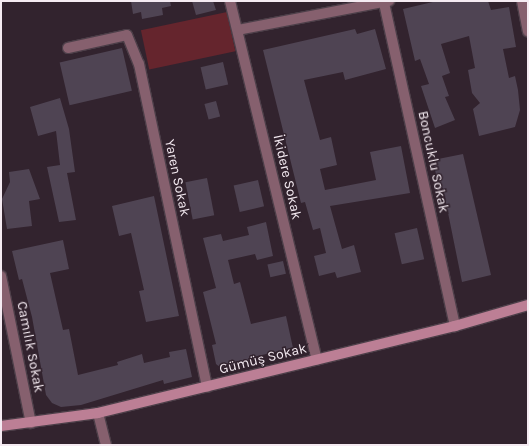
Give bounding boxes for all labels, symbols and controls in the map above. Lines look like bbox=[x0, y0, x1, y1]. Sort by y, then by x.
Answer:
street label: Boncuklu Sokak bbox=[414, 110, 452, 214]
street label: İkidere Sokak bbox=[269, 133, 305, 221]
street label: Yaren Sokak bbox=[161, 138, 193, 218]
street label: Camılık Sokak bbox=[13, 300, 47, 394]
street label: Gümüş Sokak bbox=[218, 340, 308, 378]

